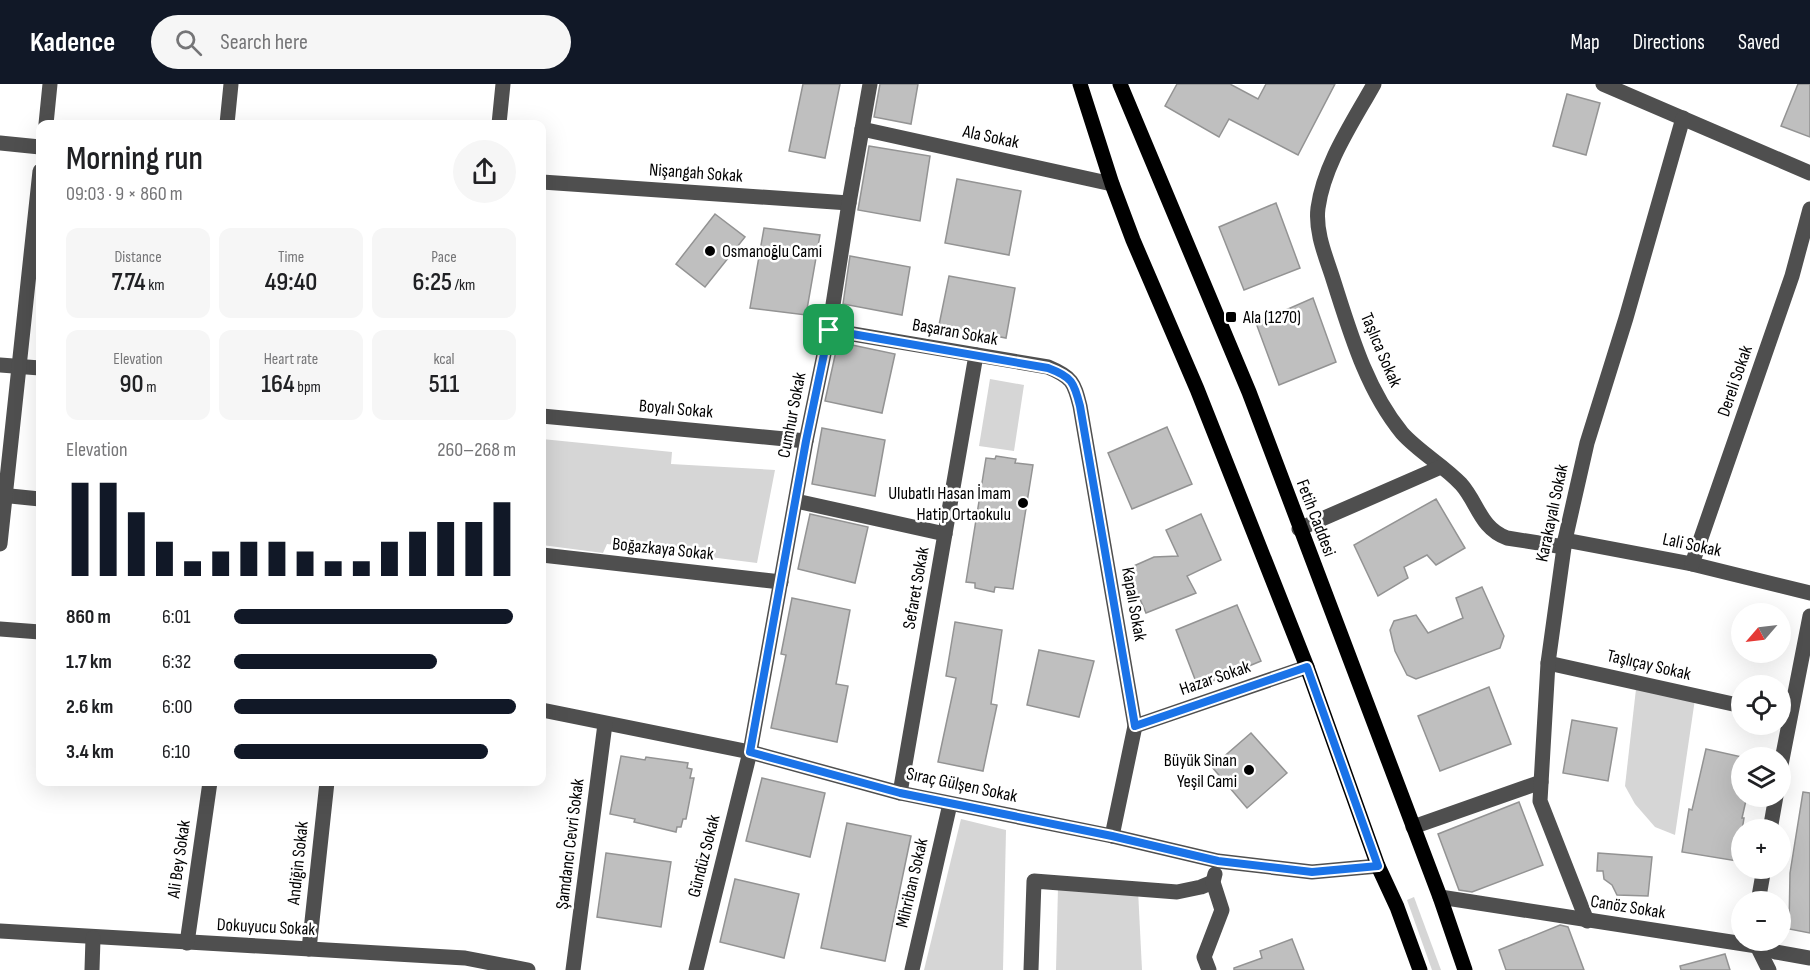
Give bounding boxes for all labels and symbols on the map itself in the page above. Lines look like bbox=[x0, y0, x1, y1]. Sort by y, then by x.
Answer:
street label: Ala Sokak bbox=[960, 121, 1021, 153]
street label: Nişangah Sokak bbox=[648, 159, 744, 187]
place label: Osmanoğlu Cami bbox=[722, 241, 822, 262]
marker: Osmanoğlu Cami bbox=[703, 244, 717, 258]
pin bbox=[803, 304, 854, 355]
place label: Ala (1270) bbox=[1242, 307, 1301, 328]
marker: Ala (1270) bbox=[1224, 310, 1238, 324]
street label: Taşlıca Sokak bbox=[1356, 310, 1406, 390]
street label: Başaran Sokak bbox=[911, 314, 1000, 350]
street label: Dereli Sokak bbox=[1713, 342, 1757, 419]
street label: Cumhur Sokak bbox=[773, 370, 811, 460]
street label: Boyalı Sokak bbox=[638, 395, 714, 423]
street label: Karakayalı Sokak bbox=[1531, 462, 1573, 564]
street label: Fetih Caddesi bbox=[1292, 477, 1340, 559]
place label: Ulubatlı Hasan İmam Hatip Ortaokulu bbox=[888, 483, 1011, 525]
marker: Ulubatlı Hasan İmam Hatip Ortaokulu bbox=[1016, 496, 1030, 510]
street label: Lali Sokak bbox=[1661, 529, 1723, 561]
street label: Boğazkaya Sokak bbox=[611, 533, 715, 565]
street label: Sefaret Sokak bbox=[898, 545, 934, 631]
street label: Kapalı Sokak bbox=[1117, 565, 1151, 643]
north arrow bbox=[1731, 603, 1791, 663]
street label: Taşlıçay Sokak bbox=[1605, 645, 1693, 685]
street label: Hazar Sokak bbox=[1177, 656, 1253, 700]
place label: Büyük Sinan Yeşil Cami bbox=[1164, 750, 1237, 792]
street label: Sıraç Gülşen Sokak bbox=[905, 763, 1020, 807]
marker: Büyük Sinan Yeşil Cami bbox=[1242, 763, 1256, 777]
street label: Şamdancı Cevri Sokak bbox=[552, 777, 588, 911]
street label: Gündüz Sokak bbox=[684, 812, 724, 900]
street label: Ali Bey Sokak bbox=[163, 818, 195, 900]
street label: Andiğin Sokak bbox=[283, 820, 313, 907]
street label: Mihriban Sokak bbox=[892, 836, 933, 930]
street label: Canöz Sokak bbox=[1589, 891, 1667, 923]
street label: Dokuyucu Sokak bbox=[216, 914, 316, 940]

